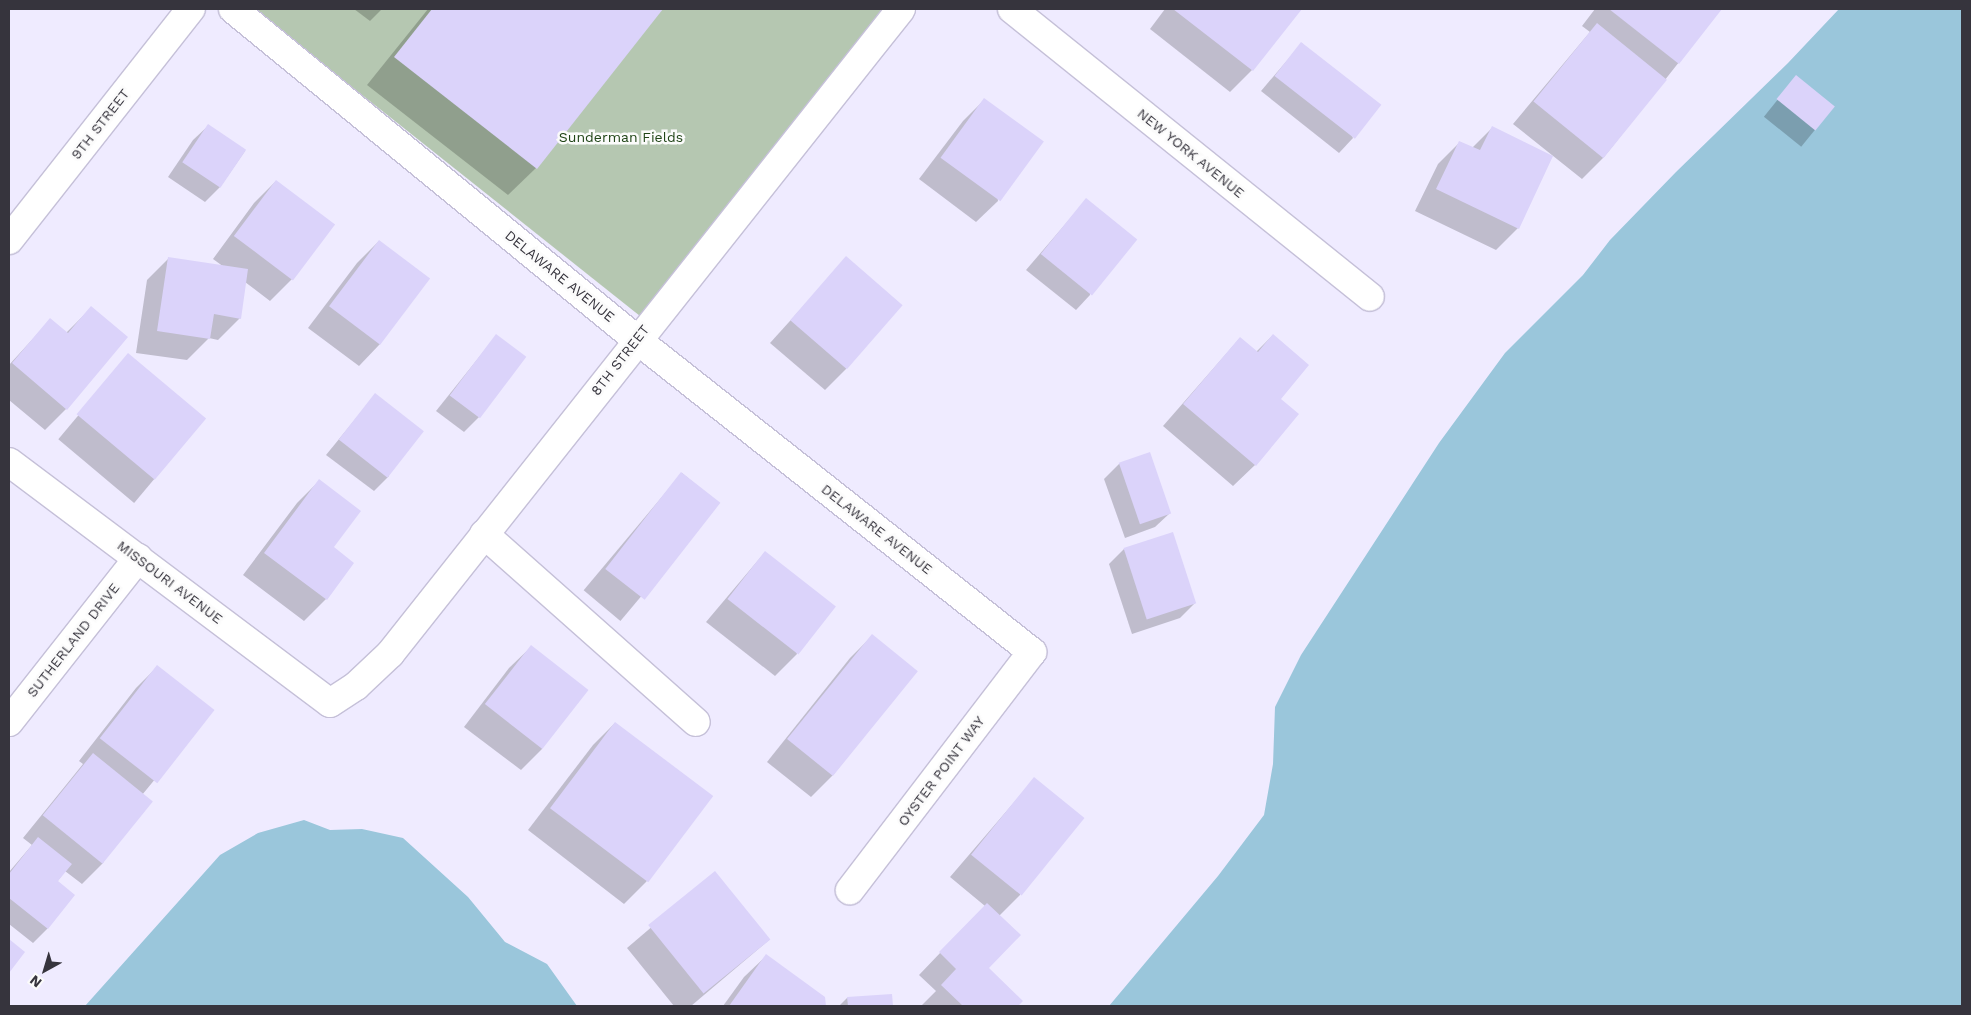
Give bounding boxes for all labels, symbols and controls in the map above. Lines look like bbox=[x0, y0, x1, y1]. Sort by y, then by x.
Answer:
street label: 9TH STREET bbox=[67, 85, 133, 163]
street label: NEW YORK AVENUE bbox=[1133, 104, 1249, 202]
park label: Sunderman Fields bbox=[559, 129, 683, 145]
street label: DELAWARE AVENUE bbox=[502, 226, 618, 326]
street label: 8TH STREET bbox=[587, 321, 653, 399]
street label: DELAWARE AVENUE bbox=[818, 480, 936, 578]
street label: MISSOURI AVENUE bbox=[114, 537, 226, 627]
street label: SUTHERLAND DRIVE bbox=[23, 580, 123, 700]
street label: OYSTER POINT WAY bbox=[894, 712, 988, 830]
north arrow bbox=[20, 945, 70, 995]
text: N bbox=[26, 972, 45, 991]

